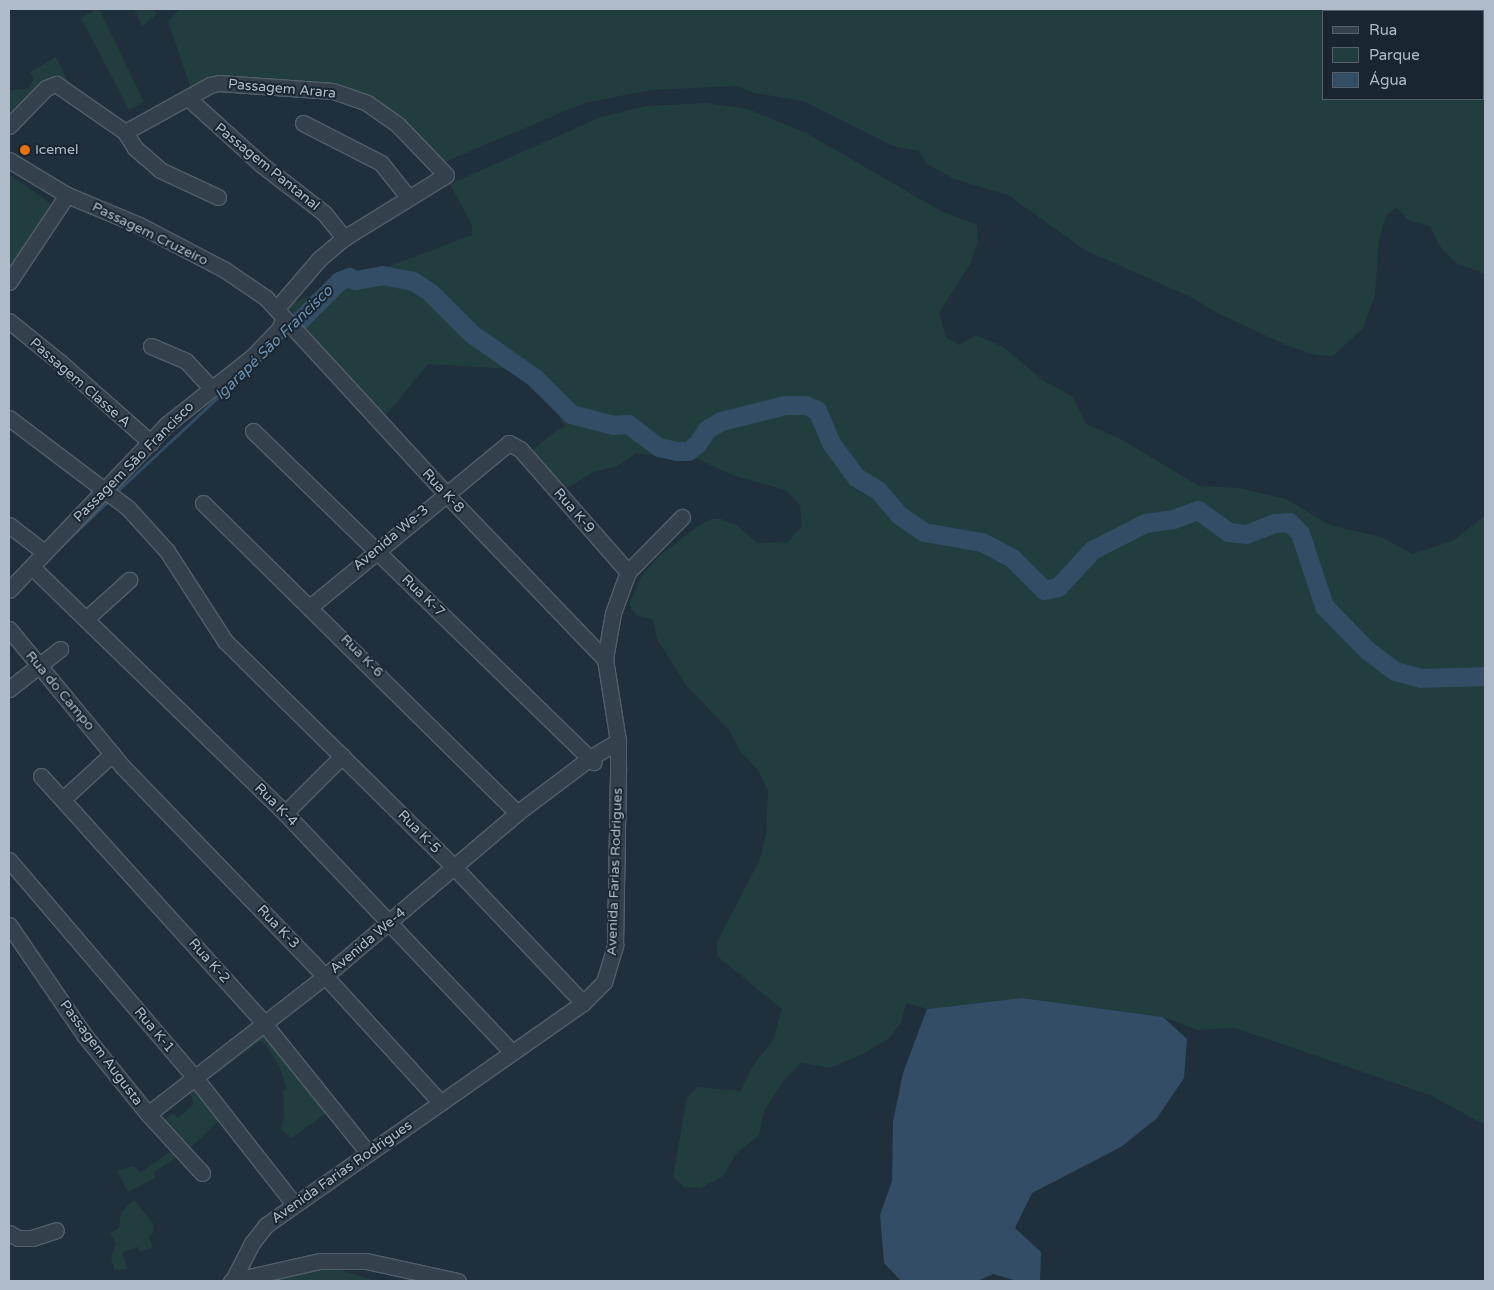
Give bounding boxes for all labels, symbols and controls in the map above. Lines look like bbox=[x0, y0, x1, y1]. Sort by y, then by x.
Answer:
legend bbox=[1322, 10, 1484, 100]
text: Rua bbox=[1369, 21, 1397, 39]
text: Parque bbox=[1369, 46, 1420, 64]
text: Água bbox=[1369, 71, 1407, 89]
street label: Passagem Arara bbox=[227, 76, 337, 102]
street label: Passagem Pantanal bbox=[211, 120, 323, 214]
place label: Icemel bbox=[35, 142, 78, 158]
marker: Icemel bbox=[19, 144, 31, 156]
street label: Passagem Cruzeiro bbox=[89, 199, 211, 269]
water label: Igarapé São Francisco bbox=[211, 282, 337, 404]
street label: Passagem Classe A bbox=[26, 335, 134, 431]
street label: Passagem São Francisco bbox=[70, 398, 198, 526]
street label: Rua K-8 bbox=[418, 466, 468, 516]
street label: Rua K-9 bbox=[550, 485, 598, 537]
street label: Avenida We-3 bbox=[350, 502, 432, 574]
street label: Rua K-7 bbox=[398, 571, 448, 621]
street label: Rua K-6 bbox=[337, 631, 387, 681]
street label: Rua do Campo bbox=[22, 648, 98, 734]
street label: Rua K-4 bbox=[251, 780, 301, 830]
street label: Avenida Farias Rodrigues bbox=[604, 788, 626, 956]
street label: Rua K-5 bbox=[394, 807, 444, 857]
street label: Rua K-3 bbox=[253, 902, 303, 952]
street label: Avenida We-4 bbox=[327, 904, 409, 978]
street label: Rua K-2 bbox=[185, 935, 233, 987]
street label: Passagem Augusta bbox=[56, 997, 146, 1109]
street label: Rua K-1 bbox=[130, 1004, 178, 1056]
street label: Avenida Farias Rodrigues bbox=[268, 1117, 416, 1227]

